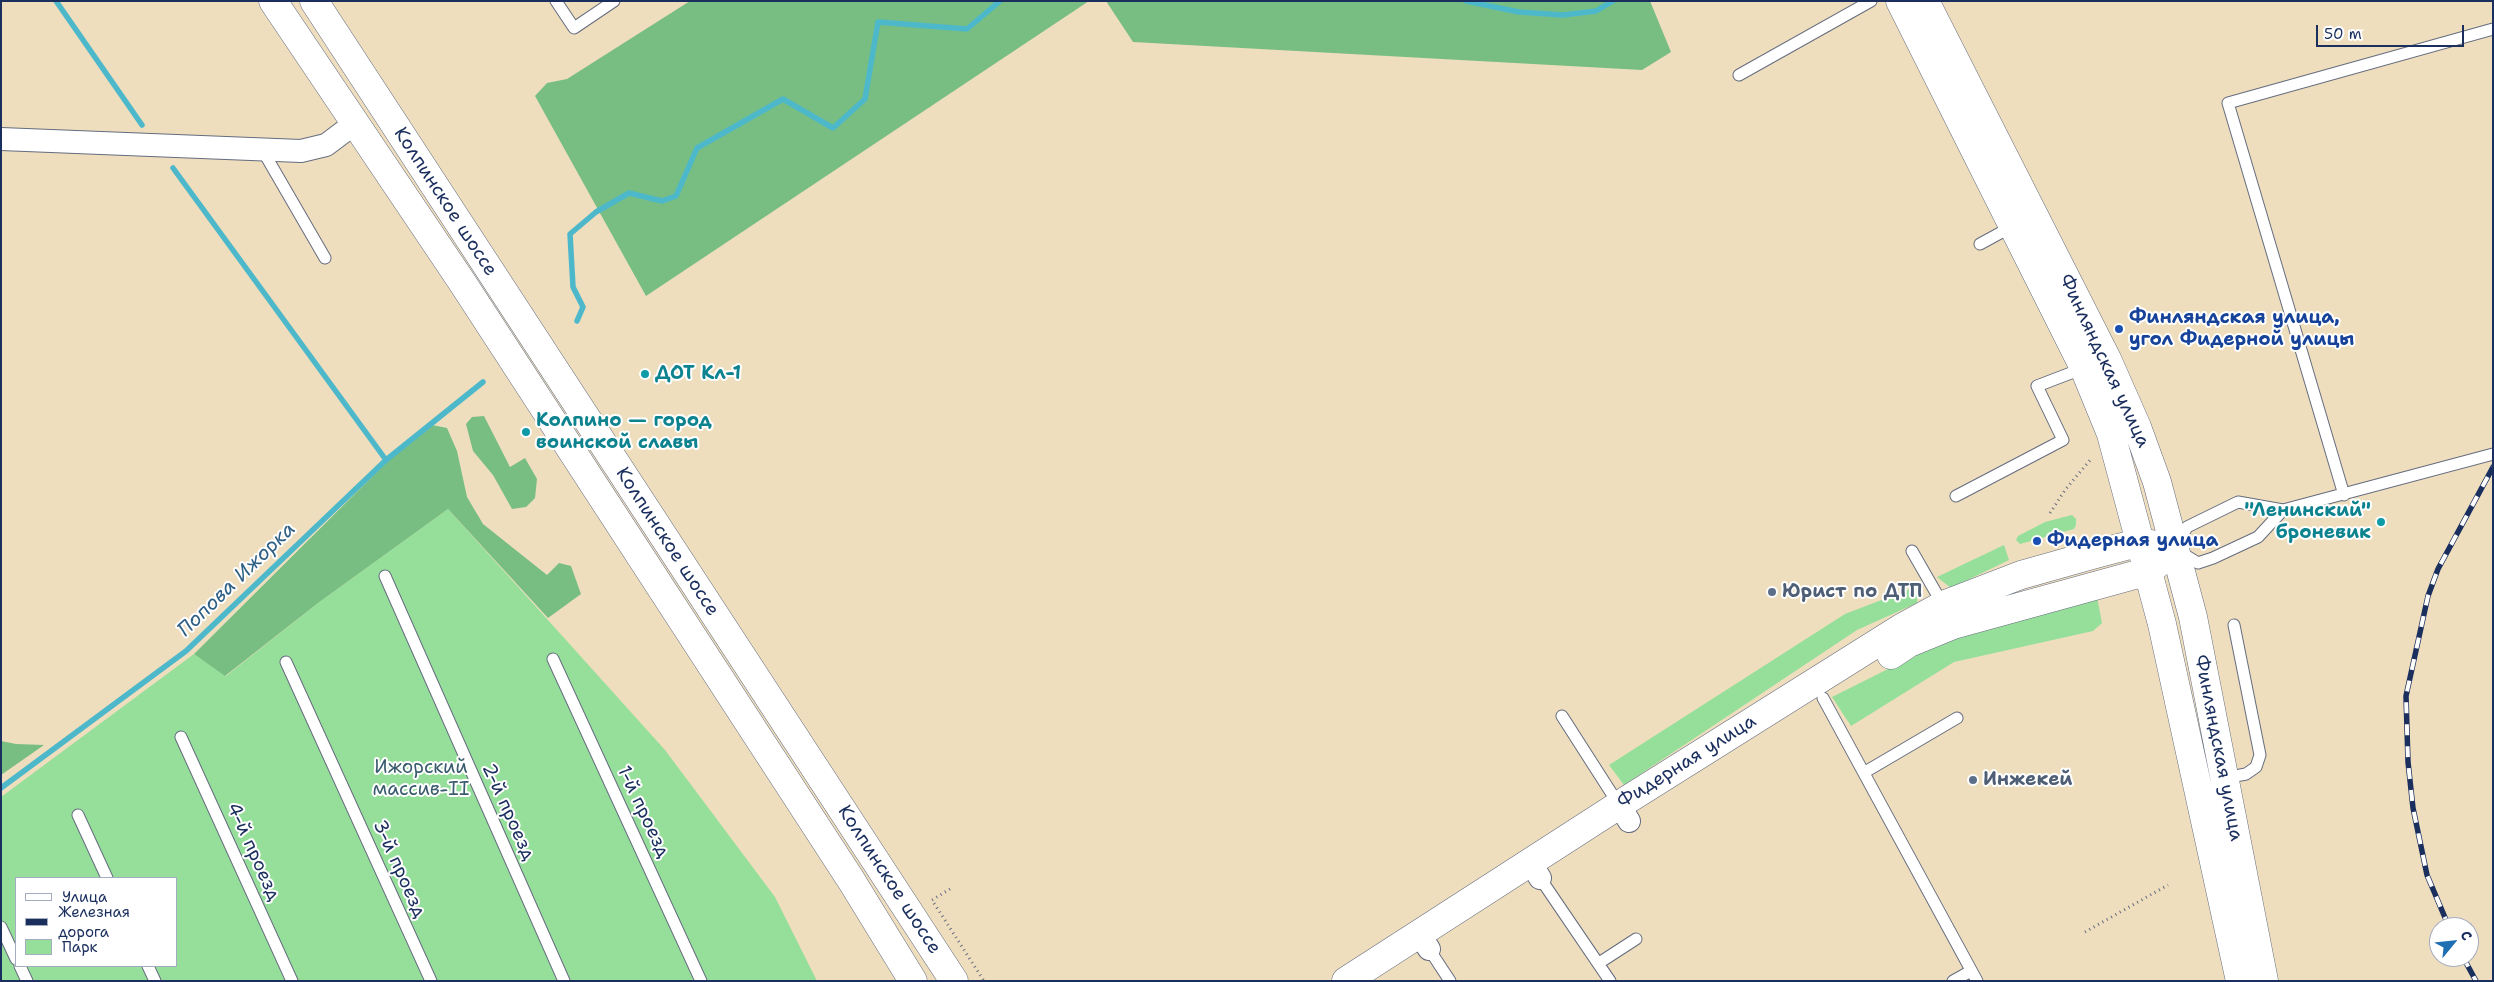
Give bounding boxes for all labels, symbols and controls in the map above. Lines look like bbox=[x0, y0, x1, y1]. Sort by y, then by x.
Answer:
scale bar bbox=[2319, 15, 2466, 47]
text: 50 m bbox=[2324, 24, 2362, 44]
street label: Колпинское шоссе bbox=[388, 123, 502, 281]
street label: Финляндская улица bbox=[2054, 270, 2154, 452]
place label: Финляндская улица, угол Фидерной улицы bbox=[2129, 307, 2354, 351]
marker: Финляндская улица, угол Фидерной улицы bbox=[2113, 323, 2125, 335]
place label: ДОТ Кл-1 bbox=[655, 363, 741, 385]
marker: ДОТ Кл-1 bbox=[639, 368, 651, 380]
place label: Колпино — город воинской славы bbox=[536, 410, 712, 454]
marker: Колпино — город воинской славы bbox=[520, 426, 532, 438]
street label: Колпинское шоссе bbox=[610, 463, 724, 621]
place label: "Ленинский" броневик bbox=[2244, 500, 2371, 544]
marker: "Ленинский" броневик bbox=[2375, 516, 2387, 528]
water label: Попова Ижорка bbox=[173, 518, 301, 642]
place label: Фидерная улица bbox=[2047, 530, 2218, 552]
marker: Фидерная улица bbox=[2031, 535, 2043, 547]
place label: Юрист по ДТП bbox=[1782, 581, 1922, 603]
marker: Юрист по ДТП bbox=[1766, 586, 1778, 598]
street label: Финляндская улица bbox=[2189, 653, 2247, 843]
street label: Фидерная улица bbox=[1613, 710, 1761, 814]
park label: Ижорский массив-II bbox=[372, 757, 470, 801]
street label: 2-й проезд bbox=[476, 760, 540, 864]
street label: 1-й проезд bbox=[612, 762, 674, 862]
place label: Инжекей bbox=[1983, 769, 2073, 791]
marker: Инжекей bbox=[1967, 774, 1979, 786]
street label: 4-й проезд bbox=[221, 799, 285, 905]
street label: Колпинское шоссе bbox=[832, 801, 946, 959]
street label: 3-й проезд bbox=[367, 817, 431, 921]
legend bbox=[15, 877, 178, 967]
text: Улица bbox=[62, 887, 107, 907]
text: Железная дорога bbox=[58, 902, 130, 942]
north arrow bbox=[2429, 917, 2479, 967]
text: С bbox=[2456, 927, 2476, 943]
text: Парк bbox=[62, 937, 98, 957]

